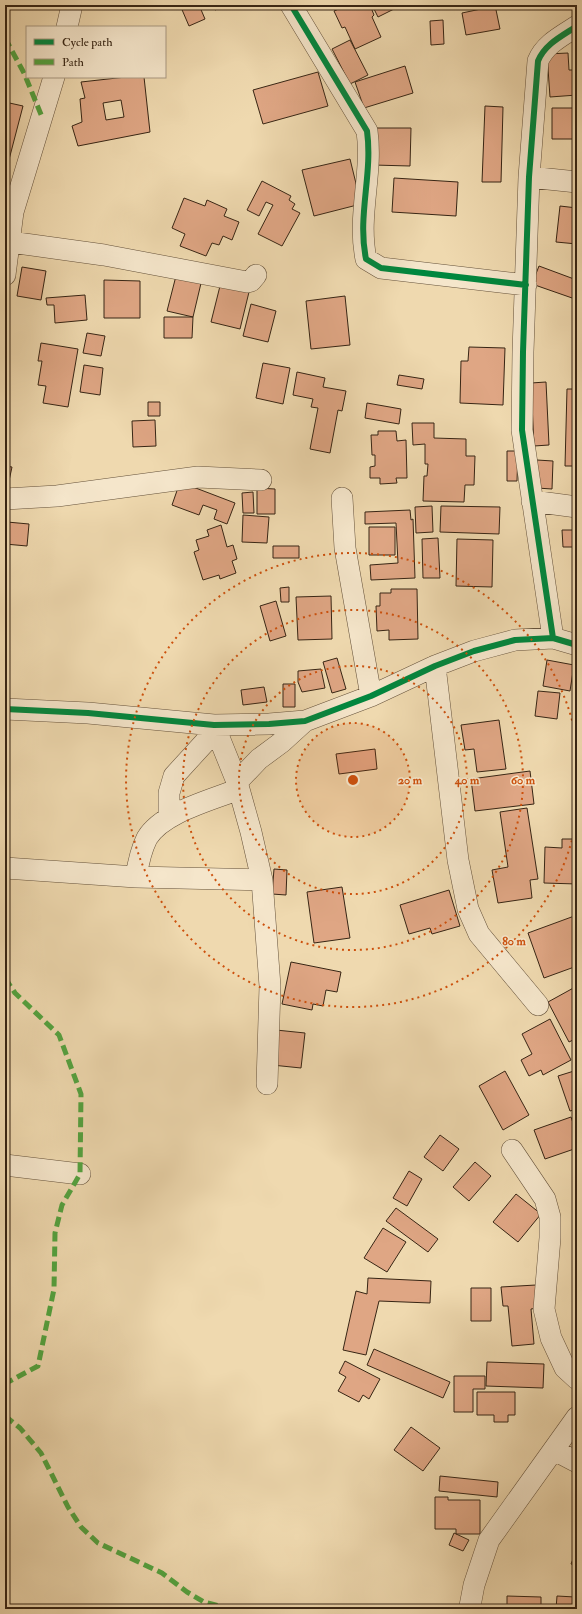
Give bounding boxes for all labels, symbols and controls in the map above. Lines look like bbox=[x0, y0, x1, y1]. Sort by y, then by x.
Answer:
legend bbox=[26, 26, 166, 78]
text: Cycle path bbox=[62, 35, 113, 50]
text: Path bbox=[62, 55, 85, 70]
centre of rings bbox=[346, 773, 360, 787]
text: 20 m bbox=[398, 773, 423, 788]
text: 40 m bbox=[454, 773, 480, 788]
text: 60 m bbox=[511, 773, 536, 788]
text: 80 m bbox=[502, 934, 526, 949]

